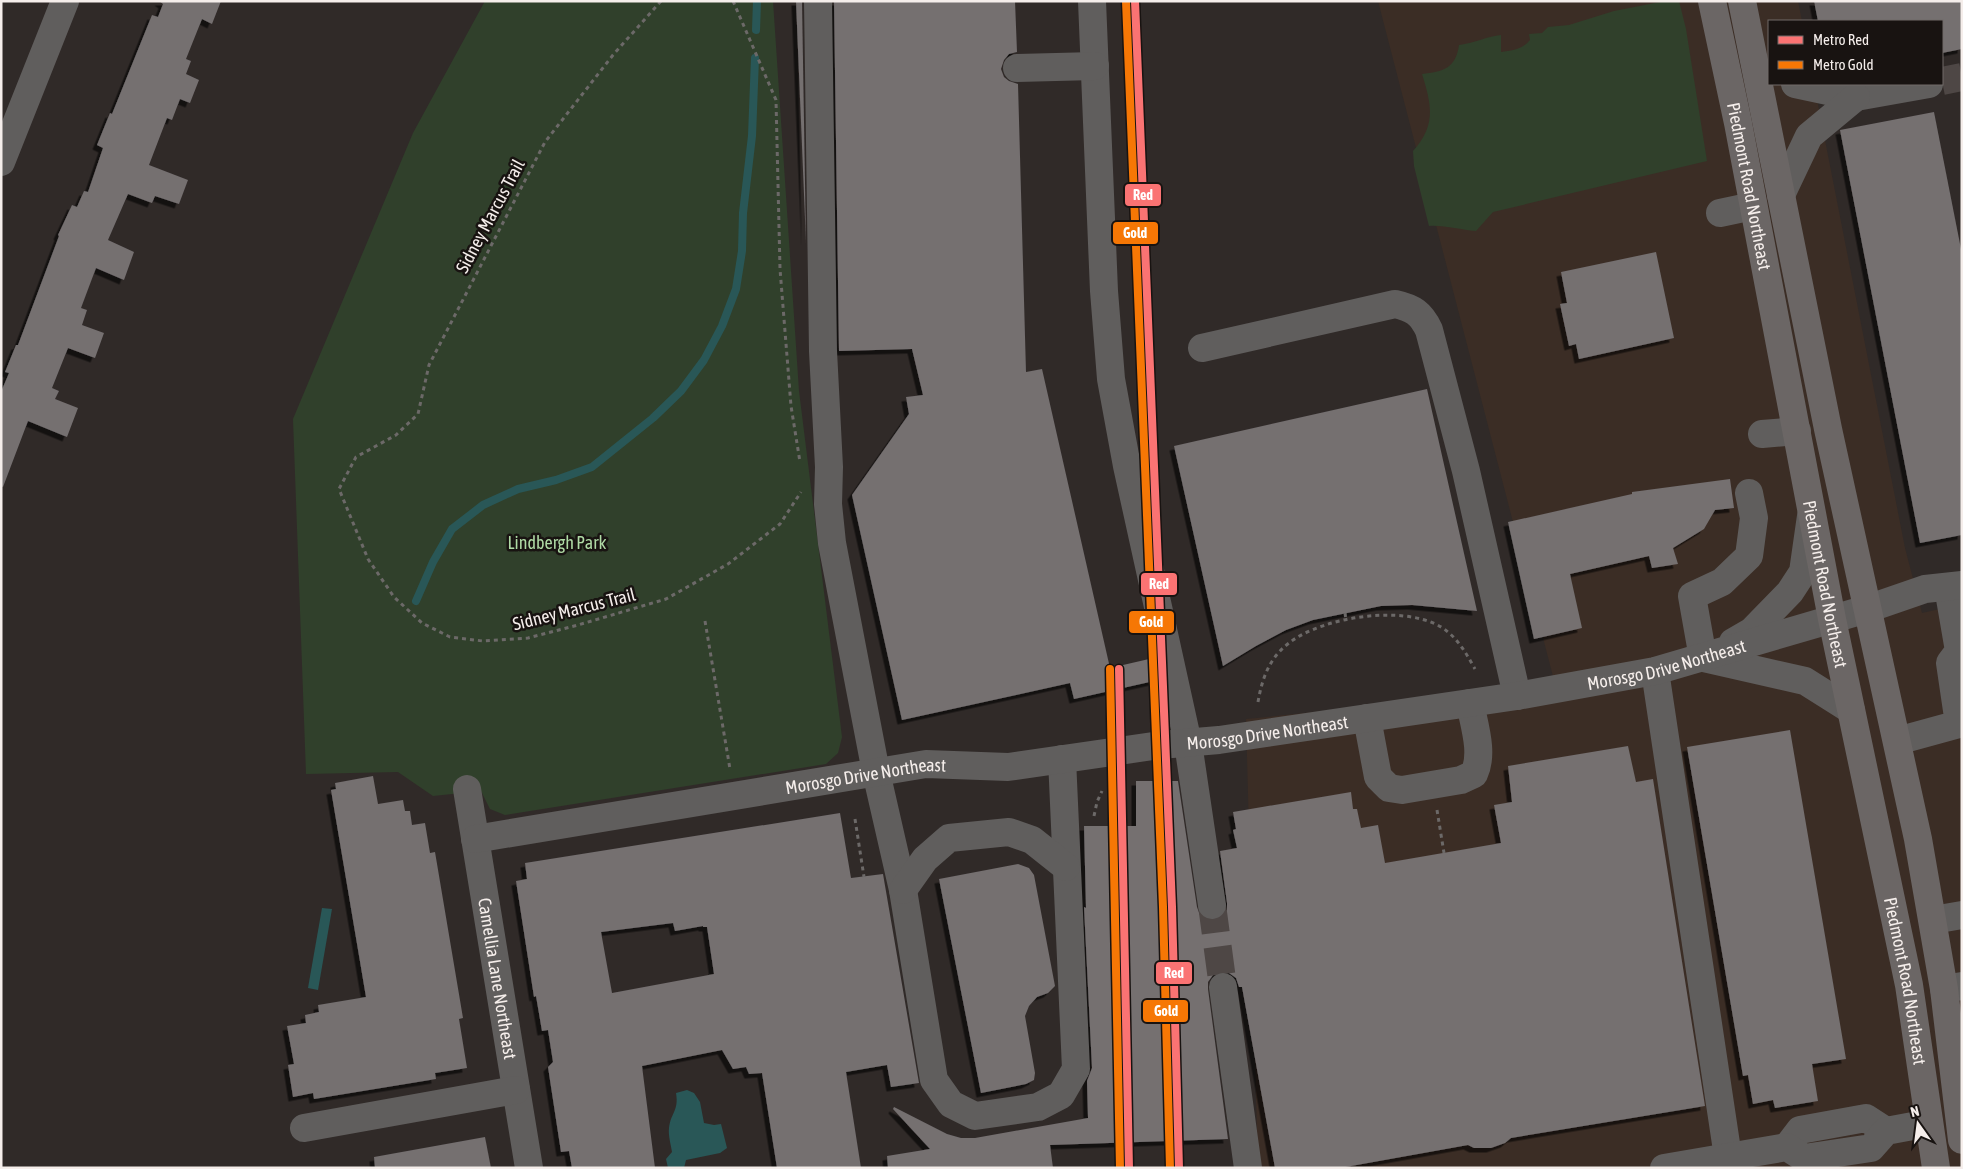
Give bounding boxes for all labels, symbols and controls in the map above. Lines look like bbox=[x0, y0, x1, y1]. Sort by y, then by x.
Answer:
legend bbox=[1768, 20, 1943, 85]
text: Metro Red bbox=[1813, 31, 1869, 48]
text: Metro Gold bbox=[1813, 56, 1874, 73]
street label: Piedmont Road Northeast bbox=[1723, 100, 1776, 272]
street label: Sidney Marcus Trail bbox=[451, 155, 529, 276]
line badge: Red bbox=[1124, 183, 1162, 207]
text: Red bbox=[1133, 187, 1153, 203]
line badge: Gold bbox=[1112, 221, 1159, 245]
text: Gold bbox=[1123, 225, 1147, 241]
street label: Piedmont Road Northeast bbox=[1799, 498, 1852, 670]
park label: Lindbergh Park bbox=[508, 532, 606, 553]
line badge: Red bbox=[1140, 572, 1178, 596]
text: Red bbox=[1149, 576, 1169, 592]
street label: Sidney Marcus Trail bbox=[510, 584, 638, 634]
line badge: Gold bbox=[1128, 610, 1175, 634]
text: Gold bbox=[1139, 614, 1163, 630]
street label: Morosgo Drive Northeast bbox=[1585, 635, 1748, 694]
street label: Morosgo Drive Northeast bbox=[1186, 711, 1349, 753]
street label: Morosgo Drive Northeast bbox=[784, 754, 947, 798]
street label: Piedmont Road Northeast bbox=[1880, 895, 1931, 1066]
street label: Camellia Lane Northeast bbox=[474, 896, 522, 1061]
line badge: Red bbox=[1155, 961, 1193, 985]
text: Red bbox=[1164, 965, 1184, 981]
line badge: Gold bbox=[1142, 999, 1189, 1023]
text: Gold bbox=[1154, 1003, 1178, 1019]
north arrow bbox=[1893, 1099, 1943, 1149]
text: N bbox=[1909, 1103, 1921, 1120]

